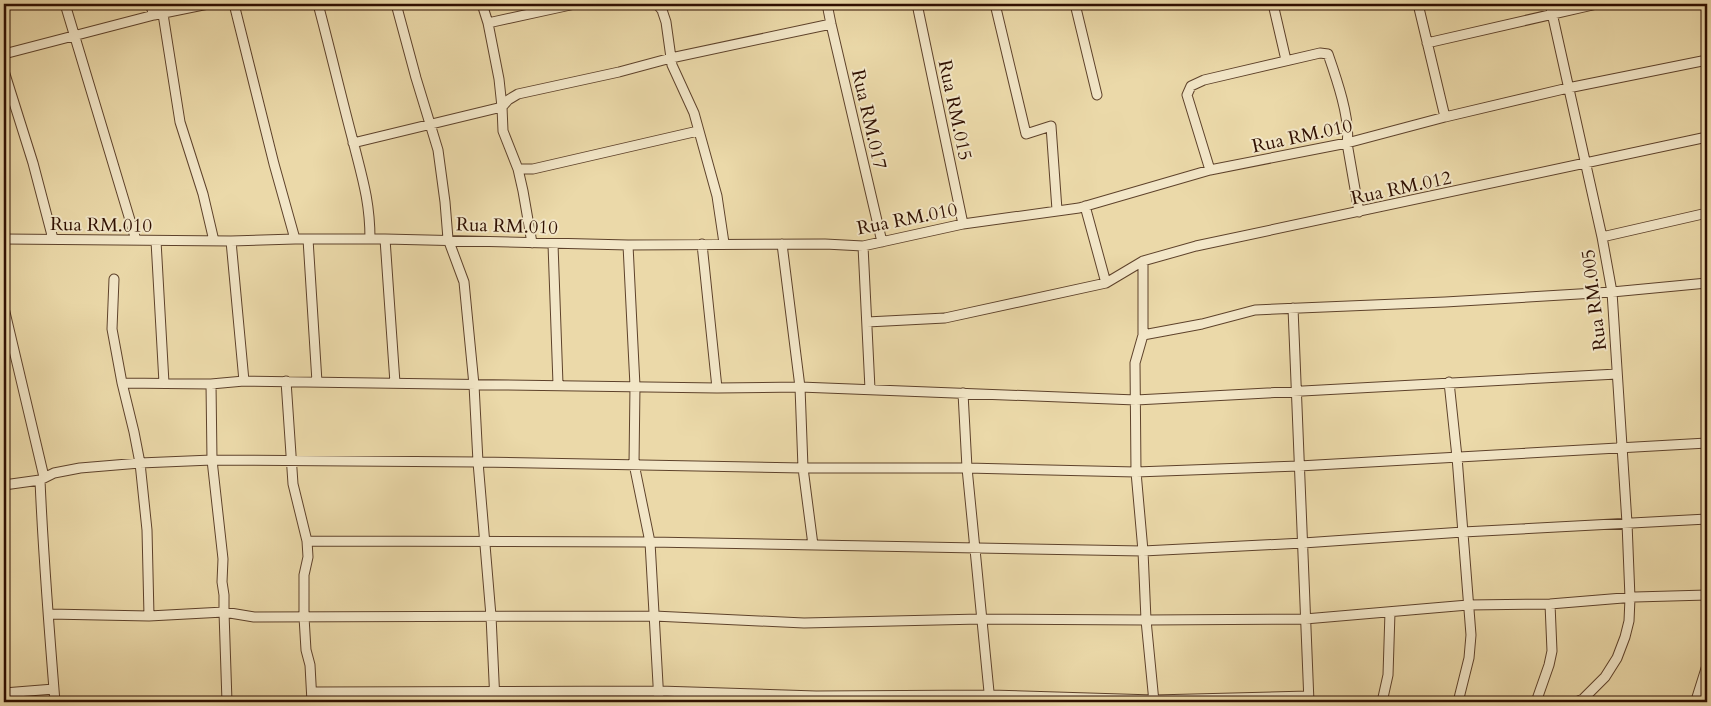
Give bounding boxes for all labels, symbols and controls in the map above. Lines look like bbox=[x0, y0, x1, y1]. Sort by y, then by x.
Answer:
street label: Rua RM.015 bbox=[932, 58, 978, 163]
street label: Rua RM.017 bbox=[845, 67, 893, 172]
street label: Rua RM.010 bbox=[1250, 113, 1355, 159]
street label: Rua RM.012 bbox=[1349, 165, 1454, 211]
street label: Rua RM.010 bbox=[855, 196, 960, 241]
street label: Rua RM.010 bbox=[50, 211, 152, 239]
street label: Rua RM.010 bbox=[456, 211, 559, 241]
street label: Rua RM.005 bbox=[1575, 248, 1613, 352]

